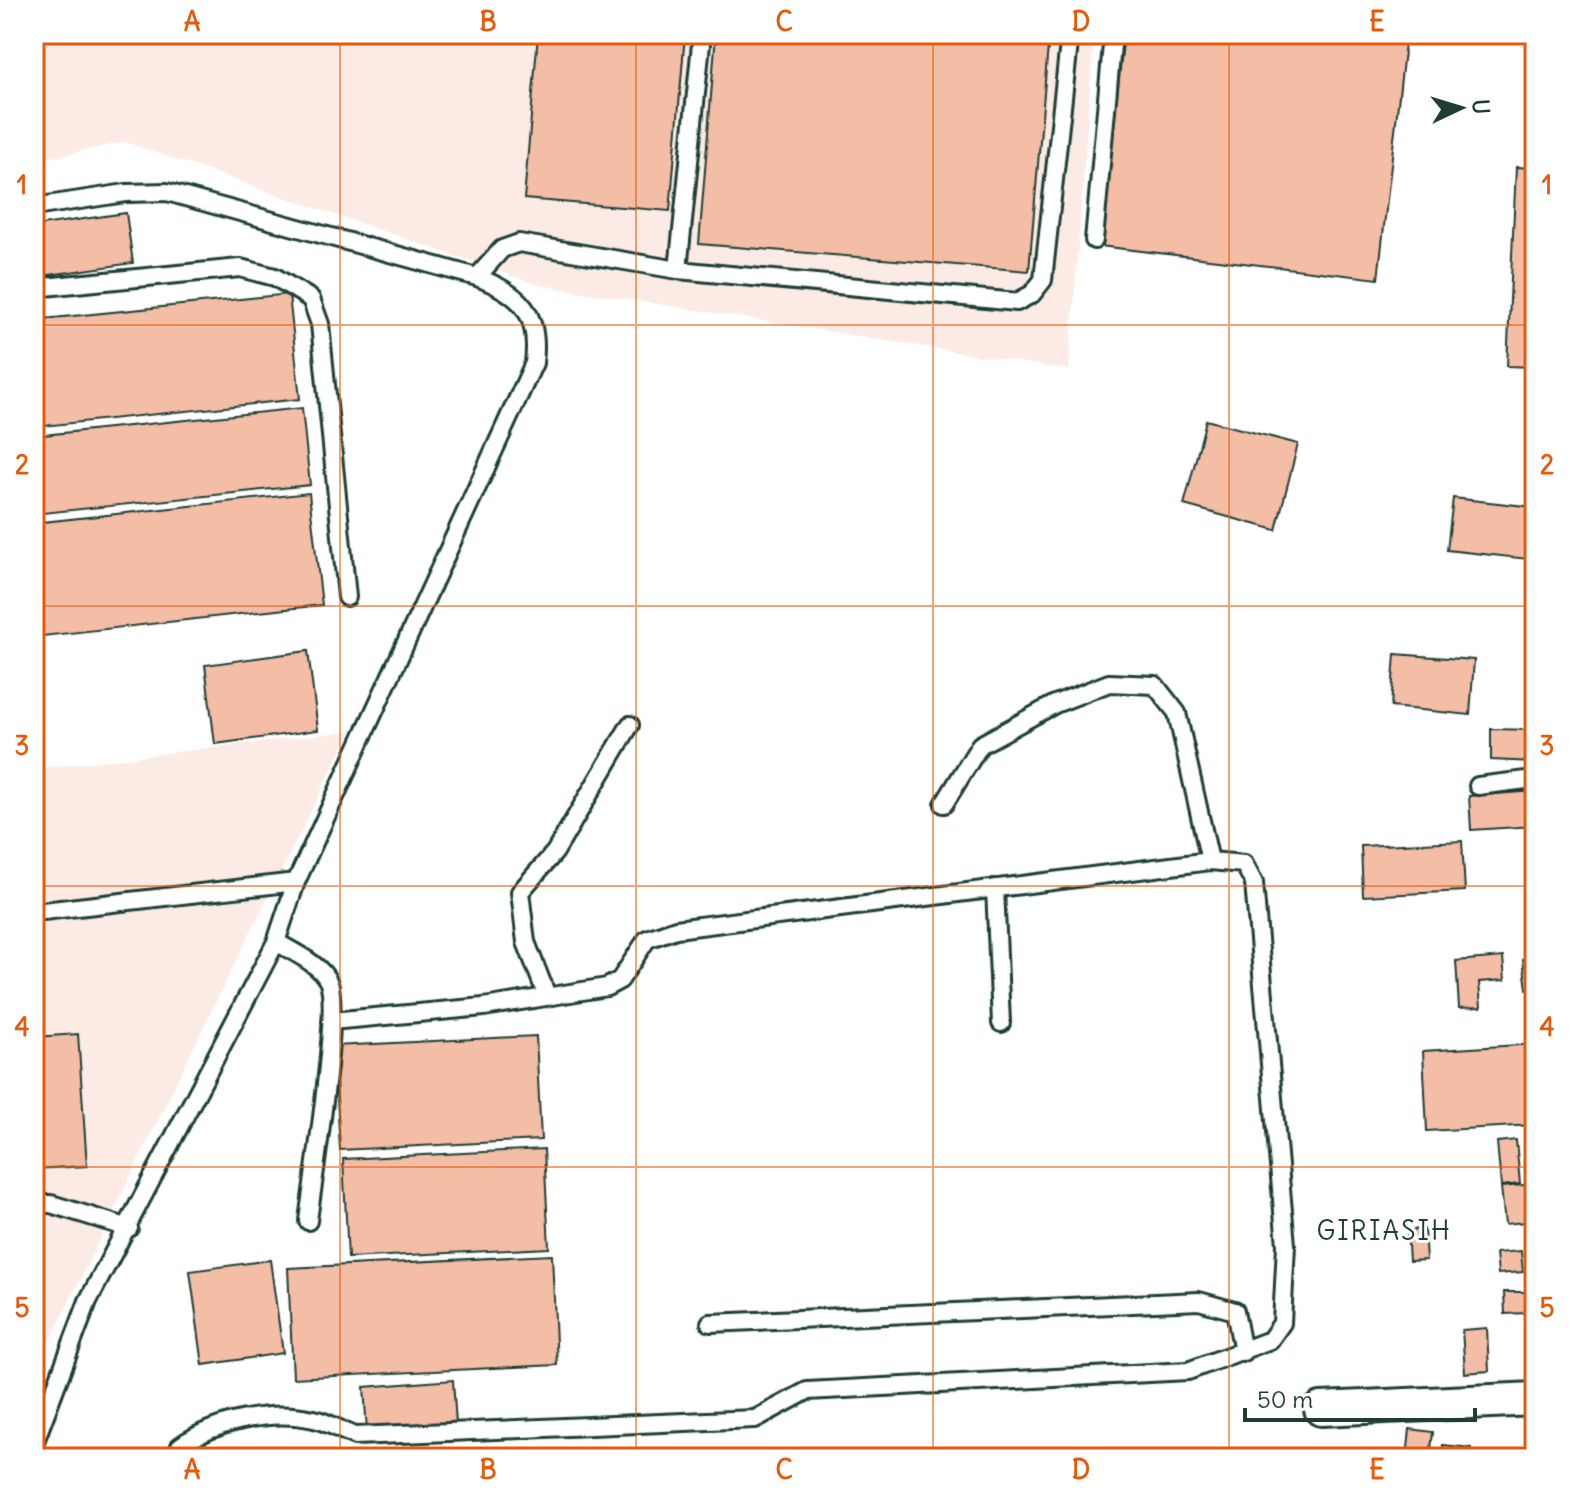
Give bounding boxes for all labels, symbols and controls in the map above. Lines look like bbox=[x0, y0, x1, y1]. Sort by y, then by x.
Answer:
text: A bbox=[184, 5, 201, 38]
text: B bbox=[479, 5, 497, 38]
text: C bbox=[775, 5, 793, 38]
text: D bbox=[1072, 5, 1090, 38]
text: E bbox=[1369, 5, 1385, 38]
north arrow bbox=[1421, 68, 1501, 148]
text: U bbox=[1466, 98, 1495, 115]
text: 1 bbox=[17, 168, 27, 201]
text: 1 bbox=[1542, 168, 1552, 201]
text: 2 bbox=[15, 448, 29, 481]
text: 2 bbox=[1540, 448, 1554, 481]
text: 3 bbox=[15, 729, 29, 762]
text: 3 bbox=[1540, 729, 1554, 762]
text: 4 bbox=[14, 1010, 30, 1043]
text: 4 bbox=[1539, 1010, 1555, 1043]
district label: GIRIASIH bbox=[1316, 1214, 1452, 1247]
text: 5 bbox=[15, 1291, 30, 1324]
text: 5 bbox=[1540, 1291, 1555, 1324]
scale bar bbox=[1245, 1372, 1475, 1422]
text: 50 m bbox=[1257, 1384, 1313, 1414]
text: A bbox=[184, 1453, 201, 1486]
text: B bbox=[479, 1453, 497, 1486]
text: C bbox=[775, 1453, 793, 1486]
text: D bbox=[1072, 1453, 1090, 1486]
text: E bbox=[1369, 1453, 1385, 1486]

